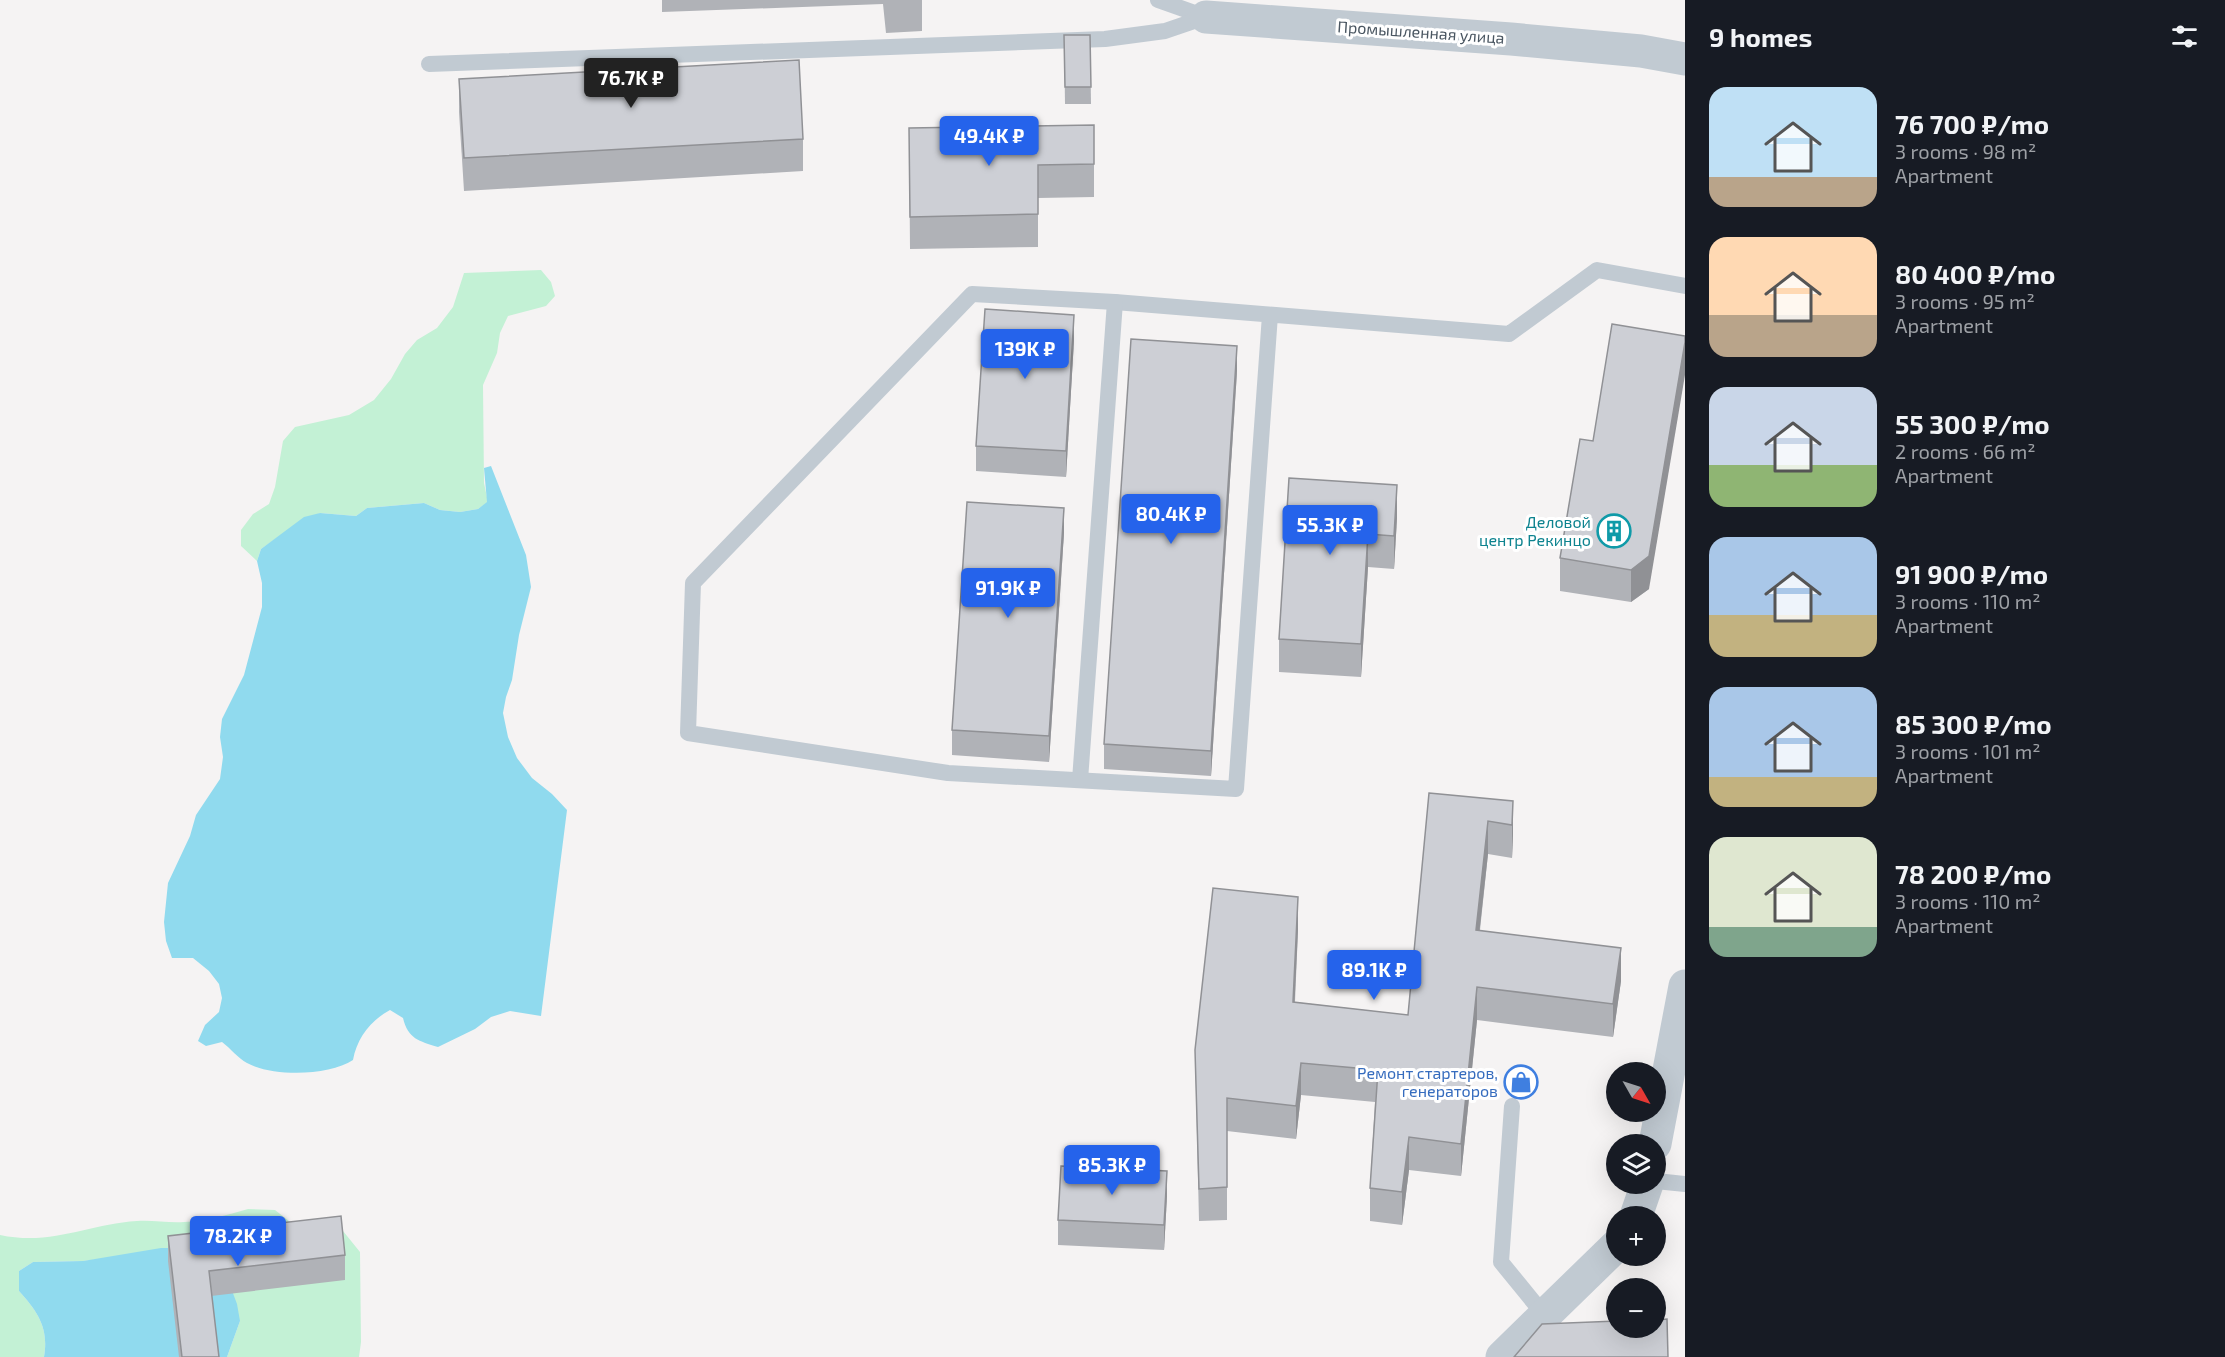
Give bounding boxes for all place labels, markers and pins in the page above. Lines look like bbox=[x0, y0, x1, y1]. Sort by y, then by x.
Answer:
pin: 76.7K ₽ bbox=[576, 58, 686, 109]
pin: 49.4K ₽ bbox=[934, 116, 1044, 167]
pin: 139K ₽ bbox=[976, 329, 1074, 380]
pin: 80.4K ₽ bbox=[1116, 494, 1226, 545]
pin: 55.3K ₽ bbox=[1275, 505, 1385, 556]
place label: Деловой центр Рекинцо bbox=[1479, 512, 1591, 549]
building icon: Деловой центр Рекинцо bbox=[1596, 513, 1632, 549]
pin: 91.9K ₽ bbox=[953, 568, 1063, 619]
pin: 89.1K ₽ bbox=[1319, 950, 1429, 1001]
place label: Ремонт стартеров, генераторов bbox=[1357, 1063, 1498, 1100]
shop icon: Ремонт стартеров, генераторов bbox=[1503, 1064, 1539, 1100]
pin: 85.3K ₽ bbox=[1057, 1145, 1167, 1196]
pin: 78.2K ₽ bbox=[183, 1216, 293, 1267]

